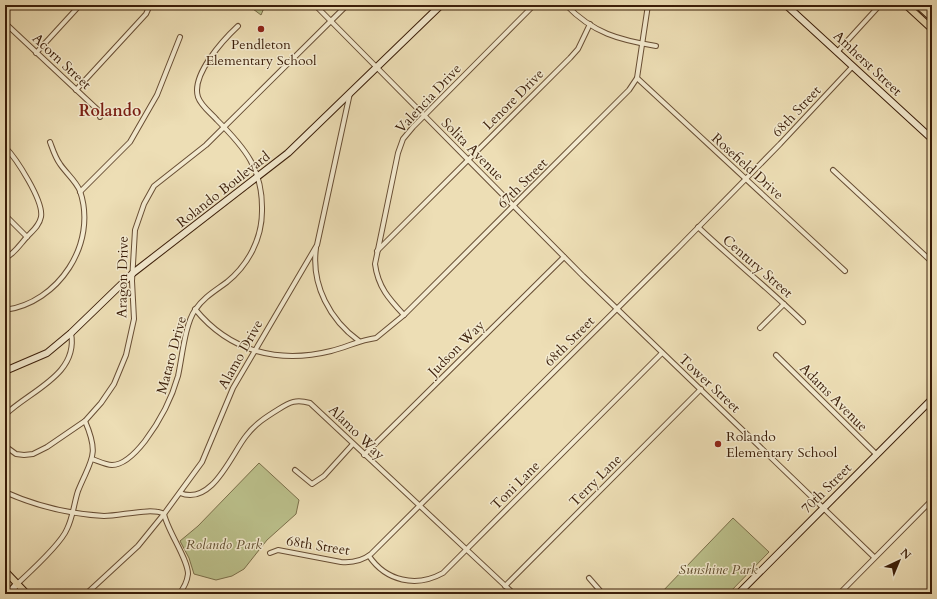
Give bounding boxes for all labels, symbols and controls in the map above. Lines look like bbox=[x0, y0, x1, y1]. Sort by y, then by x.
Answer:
marker: Pendleton Elementary School bbox=[256, 24, 266, 34]
street label: Amherst Street bbox=[829, 27, 907, 101]
street label: Acorn Street bbox=[28, 29, 96, 94]
place label: Pendleton Elementary School bbox=[205, 35, 317, 70]
street label: Valencia Drive bbox=[391, 60, 465, 137]
street label: Lenore Drive bbox=[479, 65, 548, 134]
street label: 68th Street bbox=[768, 81, 825, 141]
district label: Rolando bbox=[79, 100, 141, 122]
street label: Solita Avenue bbox=[437, 114, 508, 185]
street label: Rosefield Drive bbox=[707, 129, 788, 204]
street label: Rolando Boulevard bbox=[173, 146, 274, 232]
street label: 67th Street bbox=[493, 154, 552, 213]
street label: Century Street bbox=[719, 231, 797, 302]
street label: Aragon Drive bbox=[112, 236, 133, 318]
street label: 68th Street bbox=[540, 312, 599, 371]
street label: Mataro Drive bbox=[152, 314, 191, 396]
street label: Judson Way bbox=[423, 315, 489, 382]
street label: Alamo Drive bbox=[214, 316, 267, 392]
street label: Tower Street bbox=[675, 350, 745, 417]
street label: Adams Avenue bbox=[795, 359, 872, 436]
street label: Alamo Way bbox=[324, 401, 389, 464]
place label: Rolando Elementary School bbox=[726, 427, 838, 462]
marker: Rolando Elementary School bbox=[713, 439, 723, 449]
street label: Terry Lane bbox=[565, 450, 626, 511]
street label: Toni Lane bbox=[487, 457, 544, 514]
street label: 70th Street bbox=[797, 459, 856, 518]
street label: 68th Street bbox=[285, 531, 352, 560]
park label: Rolando Park bbox=[186, 535, 262, 554]
north arrow bbox=[879, 541, 919, 581]
text: N bbox=[897, 545, 915, 563]
park label: Sunshine Park bbox=[678, 560, 758, 579]

